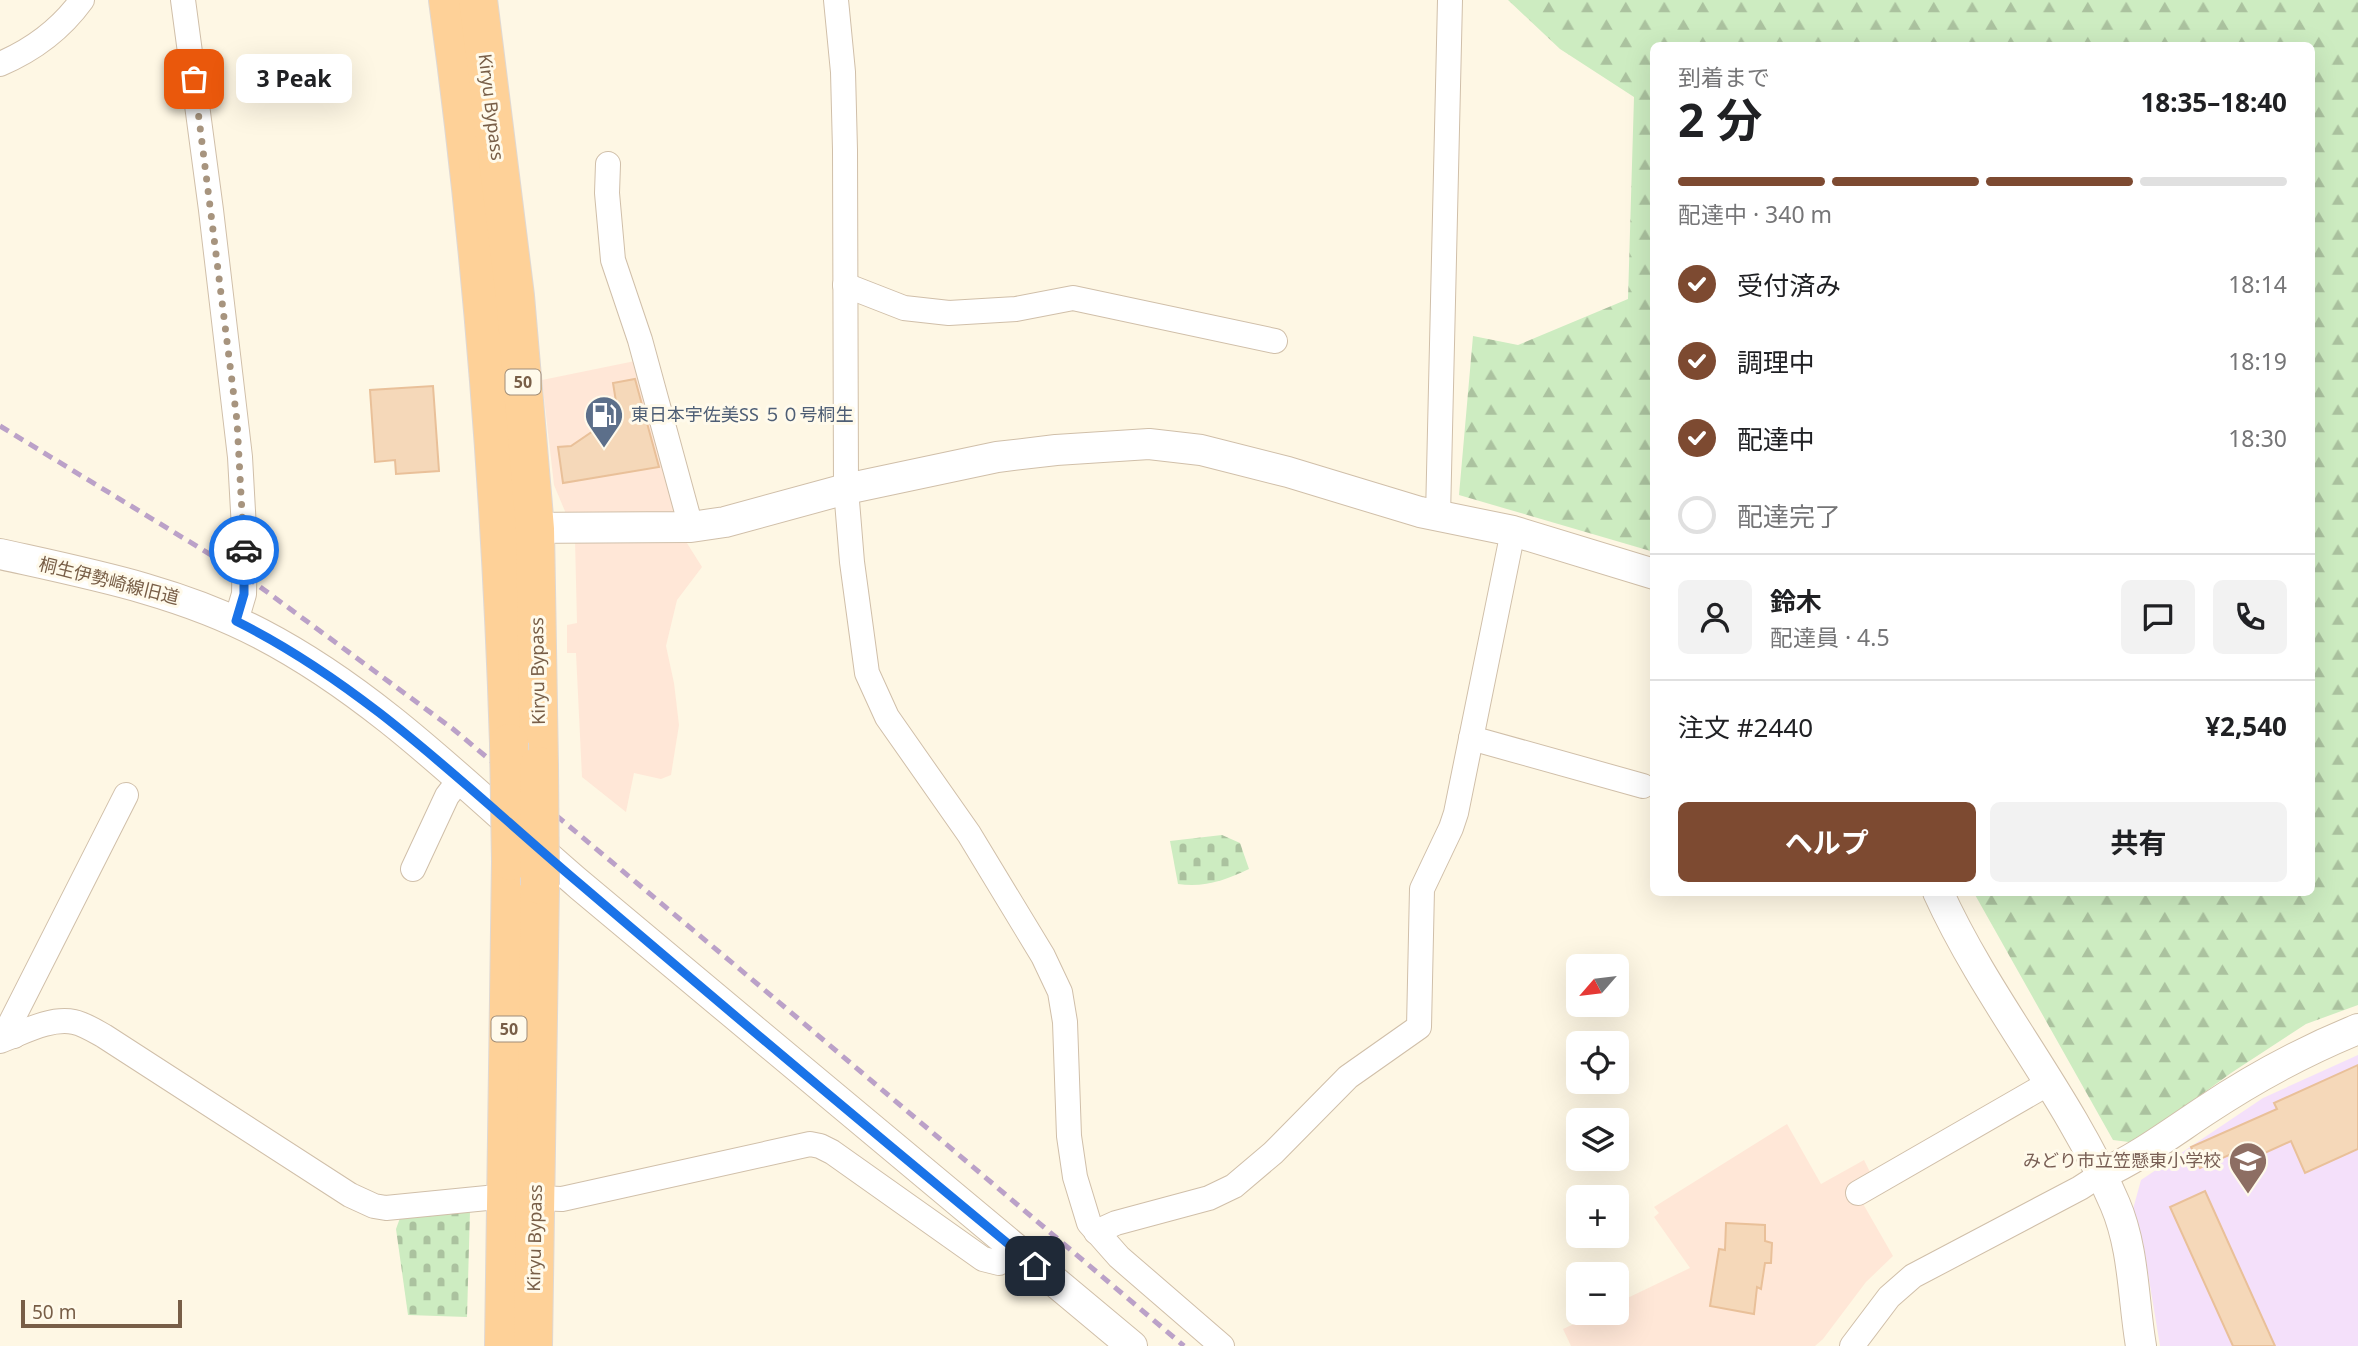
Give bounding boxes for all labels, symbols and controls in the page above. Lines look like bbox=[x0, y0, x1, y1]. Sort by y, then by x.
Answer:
pin bbox=[164, 49, 224, 109]
street label: Kiryu Bypass bbox=[474, 52, 510, 162]
callout: 3 Peak bbox=[236, 55, 352, 104]
icon: bag bbox=[175, 60, 213, 98]
text: 到着まで bbox=[1678, 61, 1770, 93]
text: 3 Peak bbox=[256, 62, 332, 94]
text: 18:35–18:40 bbox=[2140, 84, 2287, 120]
text: 2 分 bbox=[1678, 88, 1762, 150]
text: 配達中 · 340 m bbox=[1678, 198, 1832, 230]
icon: check bbox=[1678, 265, 1716, 303]
text: 受付済み bbox=[1737, 267, 1841, 303]
text: 18:14 bbox=[2228, 268, 2287, 300]
icon: check bbox=[1678, 342, 1716, 380]
text: 調理中 bbox=[1737, 344, 1815, 380]
text: 18:19 bbox=[2228, 345, 2287, 377]
road number: 50 bbox=[505, 370, 540, 394]
fuel station icon: 東日本宇佐美SS ５０号桐生 bbox=[583, 394, 625, 449]
place label: 東日本宇佐美SS ５０号桐生 bbox=[631, 402, 853, 426]
icon: check bbox=[1678, 419, 1716, 457]
text: 配達中 bbox=[1737, 421, 1815, 457]
text: 18:30 bbox=[2228, 422, 2287, 454]
text: 配達完了 bbox=[1737, 498, 1841, 534]
courier bbox=[209, 515, 279, 585]
icon: car bbox=[225, 531, 263, 569]
street label: 桐生伊勢崎線旧道 bbox=[36, 551, 182, 609]
button: person bbox=[1678, 580, 1752, 654]
button: chat bbox=[2121, 580, 2195, 654]
button: phone bbox=[2213, 580, 2287, 654]
text: 鈴木 bbox=[1770, 583, 1822, 619]
street label: Kiryu Bypass bbox=[524, 617, 550, 725]
text: 配達員 · 4.5 bbox=[1770, 621, 1890, 653]
text: ¥2,540 bbox=[2205, 708, 2287, 744]
text: 注文 #2440 bbox=[1678, 709, 1813, 745]
button: ヘルプ bbox=[1678, 802, 1976, 882]
button: 共有 bbox=[1990, 802, 2287, 882]
north arrow bbox=[1566, 954, 1629, 1017]
map controls bbox=[1566, 954, 1629, 1325]
road number: 50 bbox=[491, 1016, 526, 1042]
button: locate bbox=[1566, 1031, 1629, 1094]
button: layers bbox=[1566, 1108, 1629, 1171]
school or university icon: みどり市立笠懸東小学校 bbox=[2227, 1140, 2269, 1195]
place label: みどり市立笠懸東小学校 bbox=[2023, 1148, 2221, 1172]
street label: Kiryu Bypass bbox=[521, 1184, 547, 1292]
button: + bbox=[1566, 1185, 1629, 1248]
pin bbox=[1005, 1236, 1065, 1296]
icon: home bbox=[1016, 1247, 1054, 1285]
button: − bbox=[1566, 1262, 1629, 1325]
scale bar bbox=[21, 1297, 182, 1329]
text: 50 m bbox=[32, 1299, 76, 1325]

